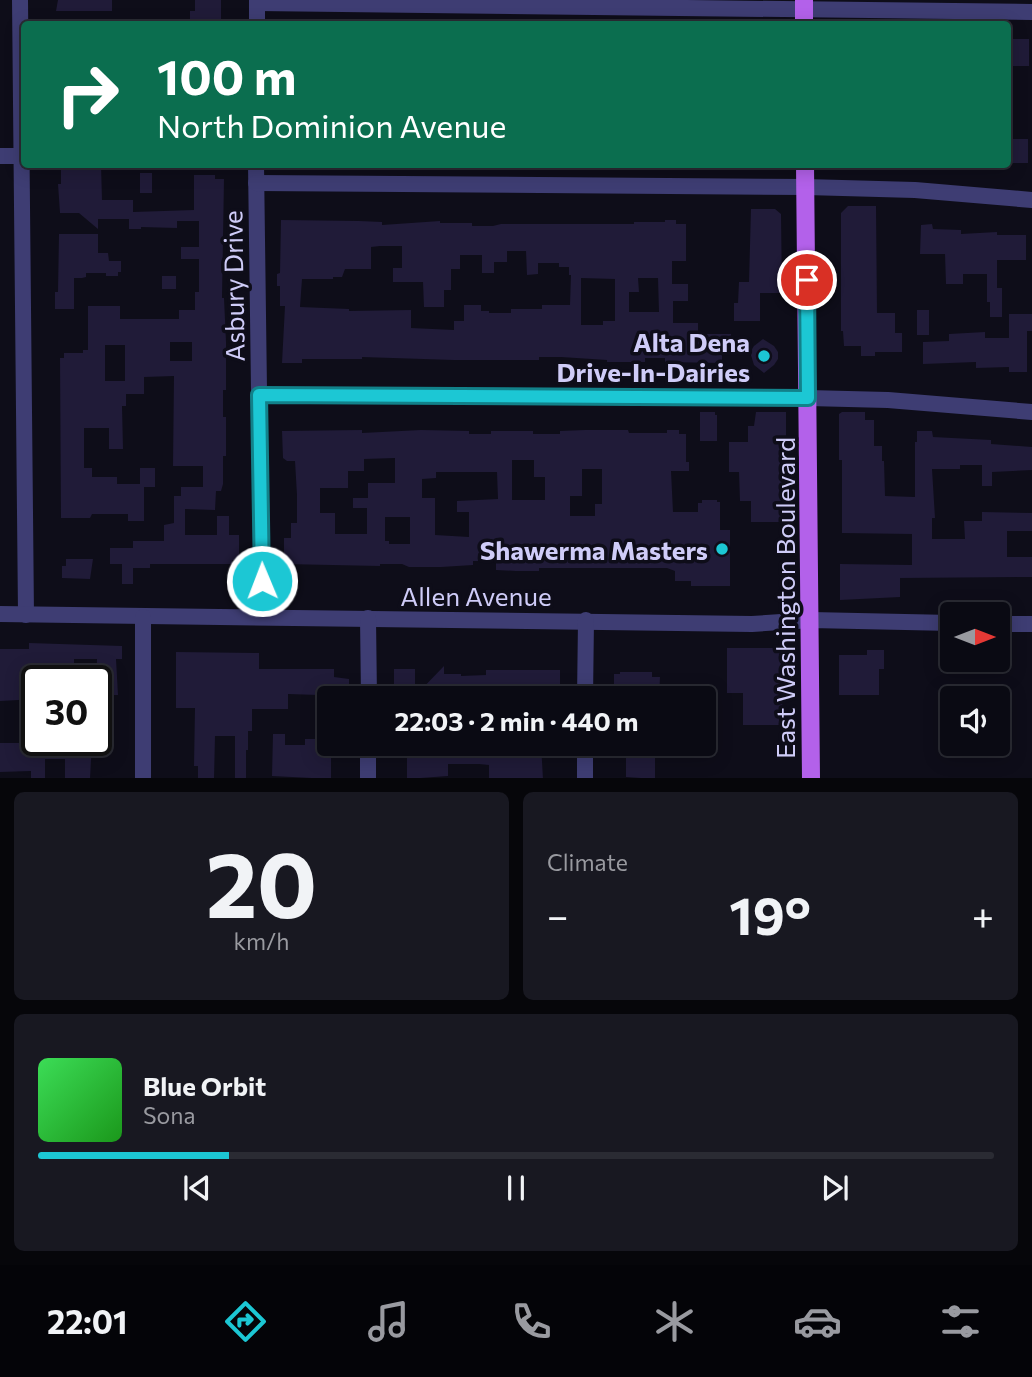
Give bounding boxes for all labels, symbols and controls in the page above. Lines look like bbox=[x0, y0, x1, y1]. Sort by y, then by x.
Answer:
text: 100 m bbox=[157, 45, 296, 105]
icon: right bbox=[42, 49, 133, 140]
text: North Dominion Avenue bbox=[157, 105, 506, 145]
street label: Asbury Drive bbox=[216, 210, 250, 362]
pin bbox=[777, 250, 837, 310]
icon: arrive bbox=[788, 261, 826, 299]
place label: Alta Dena Drive-In-Dairies bbox=[557, 326, 750, 387]
marker: Alta Dena Drive-In-Dairies bbox=[756, 348, 772, 364]
street label: East Washington Boulevard bbox=[769, 437, 800, 759]
place label: Shawerma Masters bbox=[480, 534, 708, 565]
marker: Shawerma Masters bbox=[714, 541, 730, 557]
position arrow bbox=[225, 544, 299, 618]
street label: Allen Avenue bbox=[400, 580, 552, 611]
north arrow bbox=[940, 602, 1010, 672]
map controls bbox=[940, 602, 1010, 756]
speed limit sign: 30 bbox=[21, 665, 112, 756]
button: sound bbox=[940, 686, 1010, 756]
text: 22:03 · 2 min · 440 m bbox=[395, 705, 638, 736]
text: 20 bbox=[206, 825, 317, 937]
text: Climate bbox=[547, 848, 628, 876]
text: 19° bbox=[729, 882, 811, 946]
text: − bbox=[547, 891, 569, 938]
text: + bbox=[972, 891, 994, 938]
text: km/h bbox=[234, 927, 289, 955]
text: Blue Orbit bbox=[143, 1070, 266, 1101]
text: Sona bbox=[143, 1101, 195, 1129]
icon: previous bbox=[178, 1169, 216, 1207]
icon: pause bbox=[497, 1169, 535, 1207]
icon: next bbox=[816, 1169, 854, 1207]
icon: directions bbox=[221, 1297, 270, 1346]
icon: music bbox=[364, 1297, 413, 1346]
icon: phone bbox=[507, 1297, 556, 1346]
icon: climate bbox=[650, 1297, 699, 1346]
icon: car bbox=[793, 1297, 842, 1346]
icon: filters bbox=[936, 1297, 985, 1346]
text: 22:01 bbox=[47, 1301, 128, 1341]

